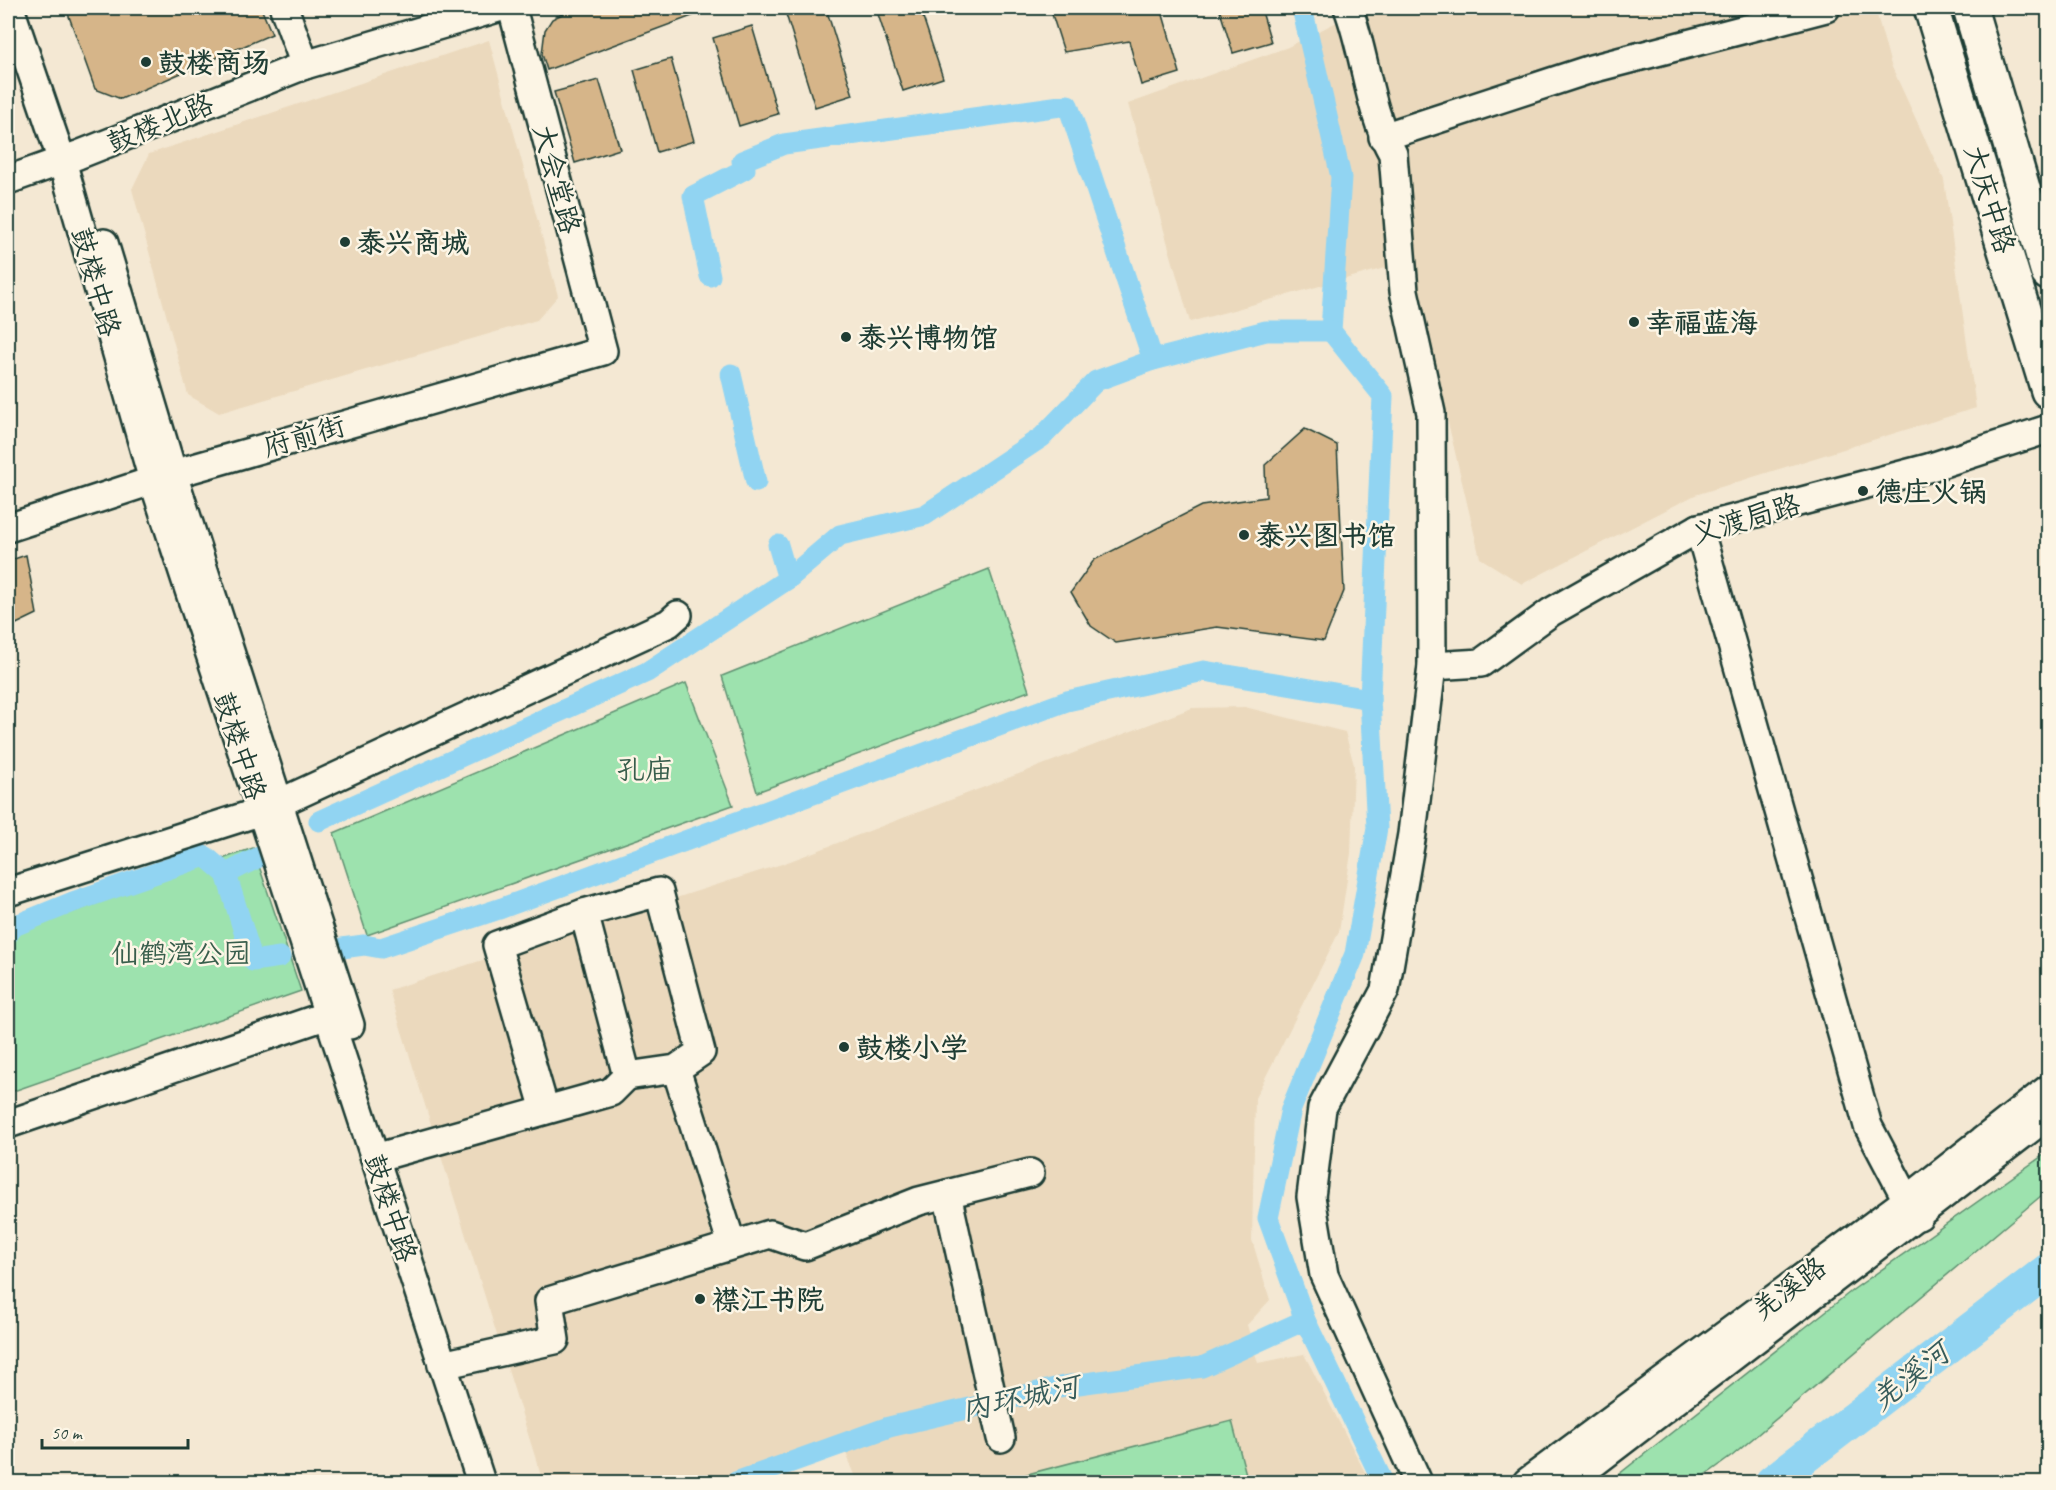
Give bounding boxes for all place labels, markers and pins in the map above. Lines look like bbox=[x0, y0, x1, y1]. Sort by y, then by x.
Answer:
place label: 鼓楼商场 bbox=[158, 45, 270, 80]
marker: 鼓楼商场 bbox=[139, 55, 153, 69]
place label: 泰兴商城 bbox=[357, 225, 469, 260]
marker: 泰兴商城 bbox=[338, 235, 352, 249]
place label: 幸福蓝海 bbox=[1646, 305, 1758, 340]
marker: 幸福蓝海 bbox=[1627, 315, 1641, 329]
place label: 泰兴博物馆 bbox=[858, 320, 998, 355]
marker: 泰兴博物馆 bbox=[839, 330, 853, 344]
place label: 德庄火锅 bbox=[1875, 474, 1987, 509]
marker: 德庄火锅 bbox=[1856, 484, 1870, 498]
place label: 泰兴图书馆 bbox=[1256, 518, 1396, 553]
marker: 泰兴图书馆 bbox=[1237, 528, 1251, 542]
place label: 鼓楼小学 bbox=[856, 1030, 968, 1065]
marker: 鼓楼小学 bbox=[837, 1040, 851, 1054]
place label: 襟江书院 bbox=[712, 1282, 824, 1317]
marker: 襟江书院 bbox=[693, 1292, 707, 1306]

